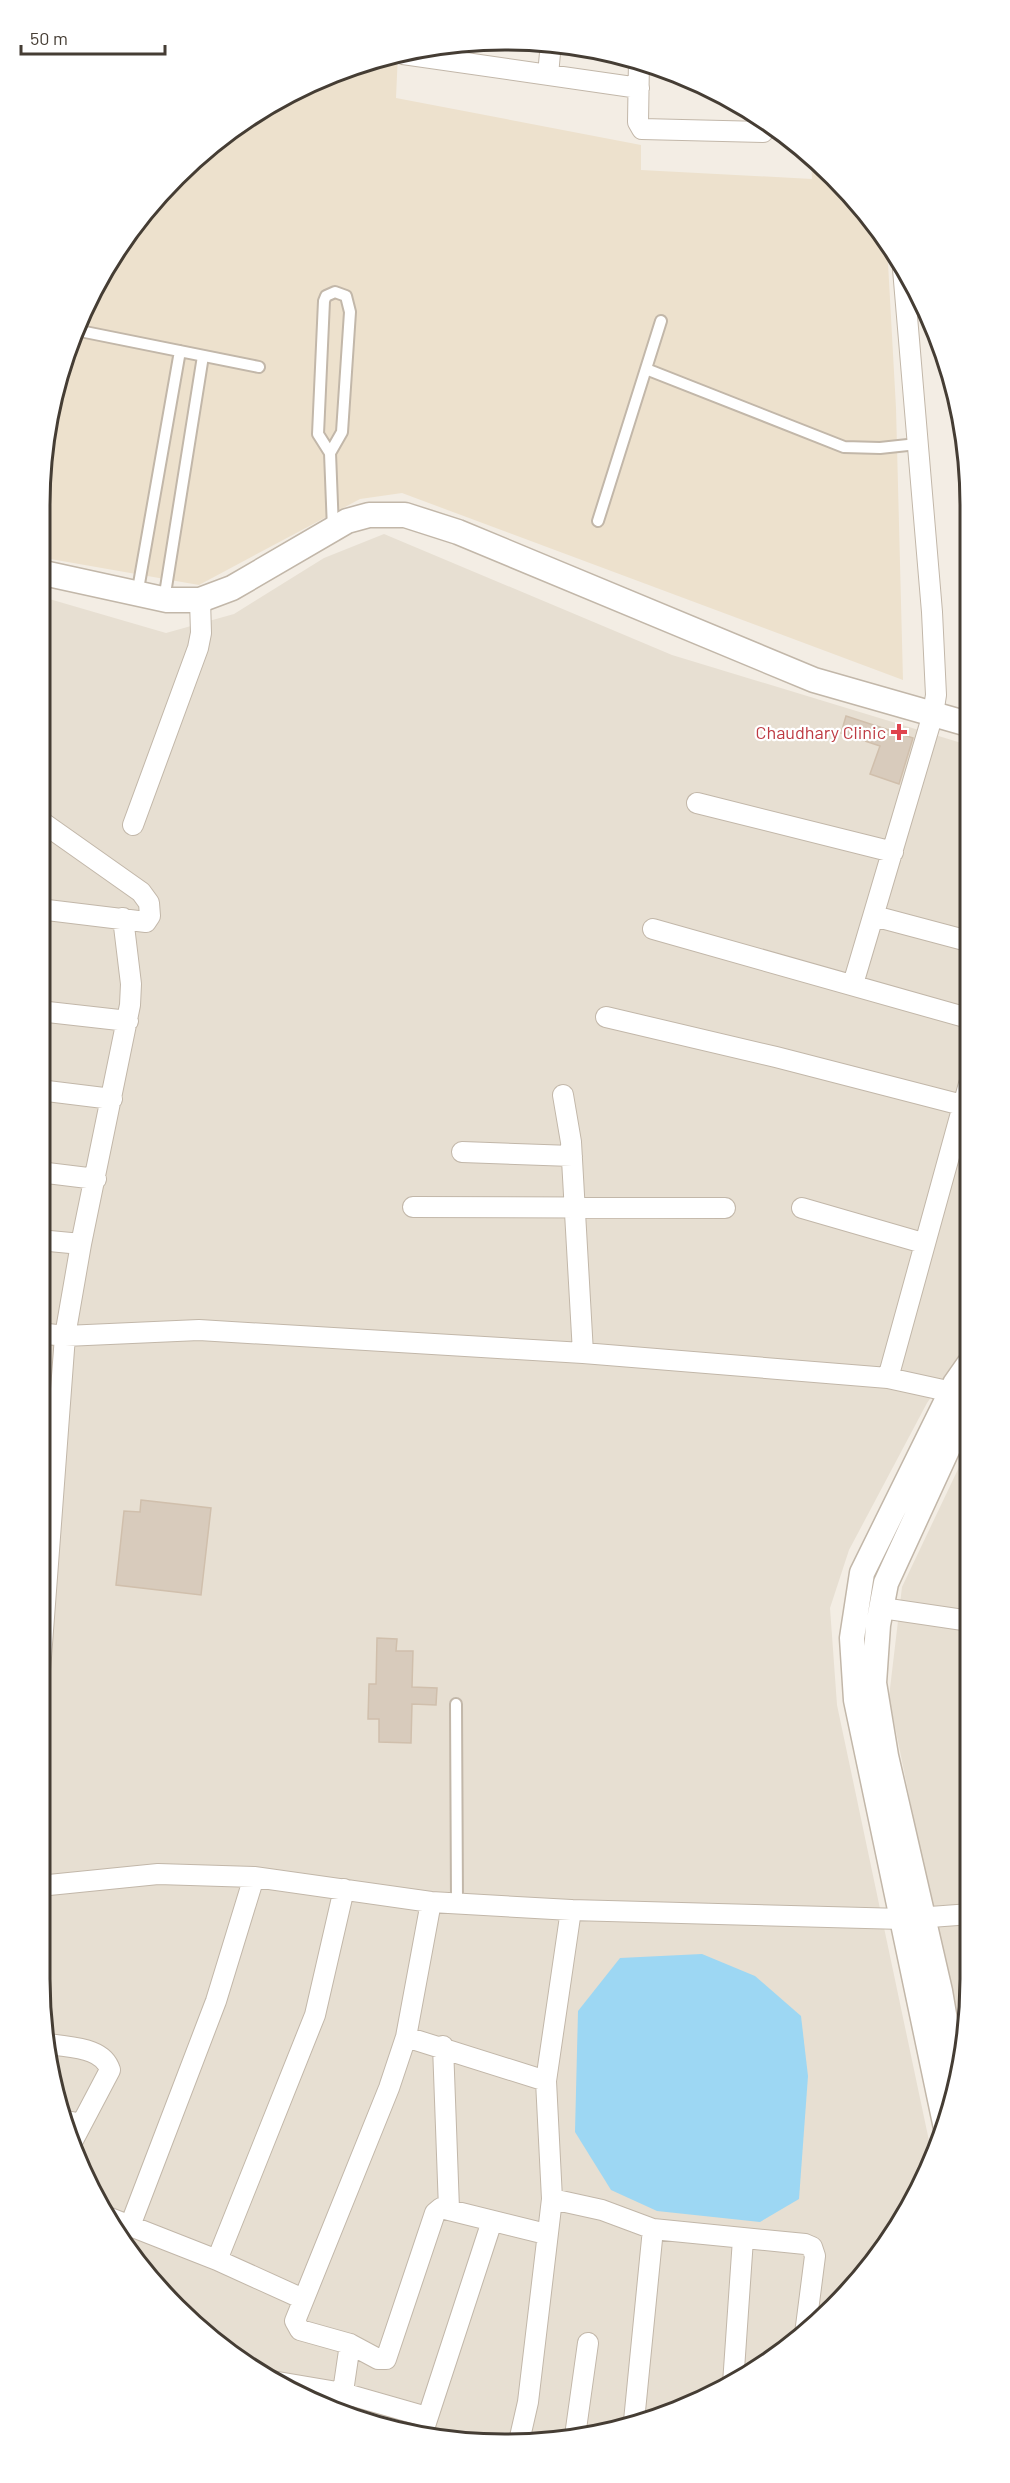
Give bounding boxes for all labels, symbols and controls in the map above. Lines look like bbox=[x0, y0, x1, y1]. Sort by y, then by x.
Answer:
scale bar bbox=[21, 18, 165, 56]
text: 50 m bbox=[30, 27, 68, 49]
place label: Chaudhary Clinic bbox=[756, 721, 886, 743]
marker: Chaudhary Clinic bbox=[890, 723, 908, 741]

